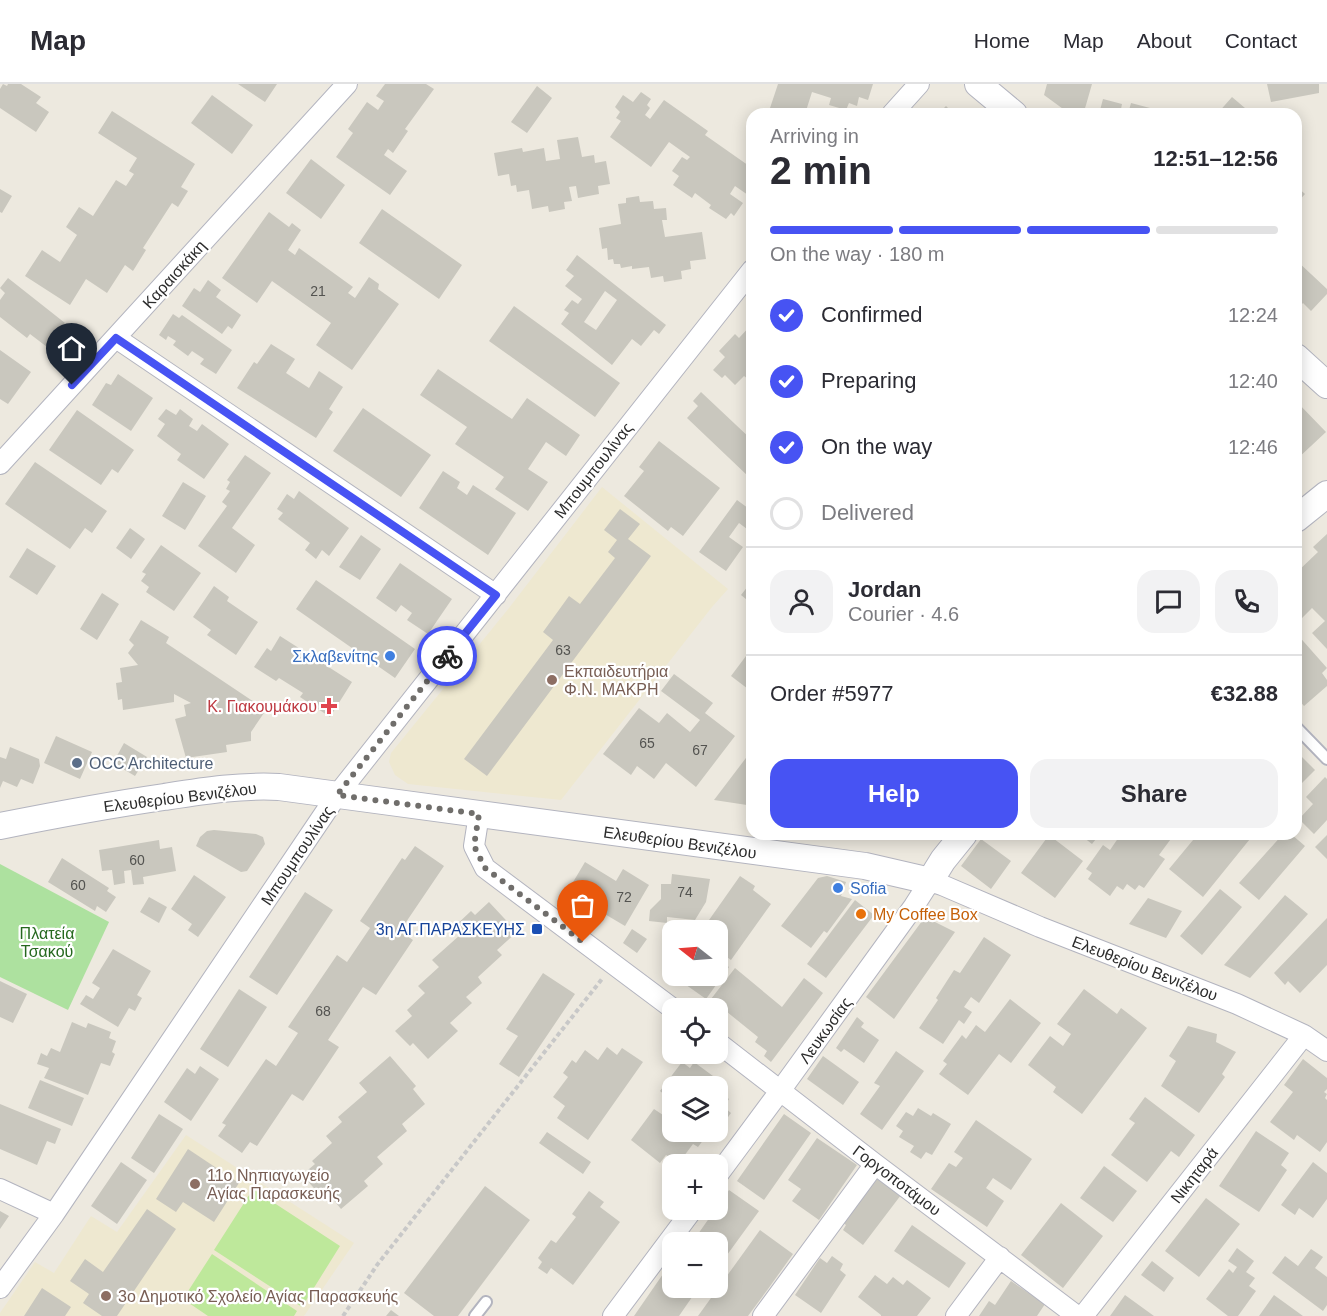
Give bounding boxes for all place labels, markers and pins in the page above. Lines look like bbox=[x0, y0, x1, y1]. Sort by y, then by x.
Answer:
pin bbox=[46, 323, 97, 385]
place label: Σκλαβενίτης bbox=[292, 648, 378, 665]
marker: Σκλαβενίτης bbox=[383, 649, 397, 663]
place label: Εκπαιδευτήρια Φ.Ν. ΜΑΚΡΗ bbox=[564, 663, 668, 698]
marker: Εκπαιδευτήρια Φ.Ν. ΜΑΚΡΗ bbox=[545, 673, 559, 687]
place label: Κ. Γιακουμάκου bbox=[207, 698, 317, 715]
marker: Κ. Γιακουμάκου bbox=[322, 699, 336, 713]
place label: OCC Architecture bbox=[89, 755, 214, 772]
marker: OCC Architecture bbox=[70, 756, 84, 770]
pin bbox=[557, 880, 608, 942]
place label: Sofia bbox=[850, 880, 887, 897]
marker: Sofia bbox=[831, 881, 845, 895]
place label: My Coffee Box bbox=[873, 906, 978, 923]
marker: My Coffee Box bbox=[854, 907, 868, 921]
place label: 3η ΑΓ.ΠΑΡΑΣΚΕΥΗΣ bbox=[376, 921, 525, 938]
marker: 3η ΑΓ.ΠΑΡΑΣΚΕΥΗΣ bbox=[530, 922, 544, 936]
place label: 11ο Νηπιαγωγείο Αγίας Παρασκευής bbox=[207, 1167, 340, 1202]
marker: 11ο Νηπιαγωγείο Αγίας Παρασκευής bbox=[188, 1177, 202, 1191]
place label: 3ο Δημοτικό Σχολείο Αγίας Παρασκευής bbox=[118, 1288, 399, 1305]
marker: 3ο Δημοτικό Σχολείο Αγίας Παρασκευής bbox=[99, 1289, 113, 1303]

